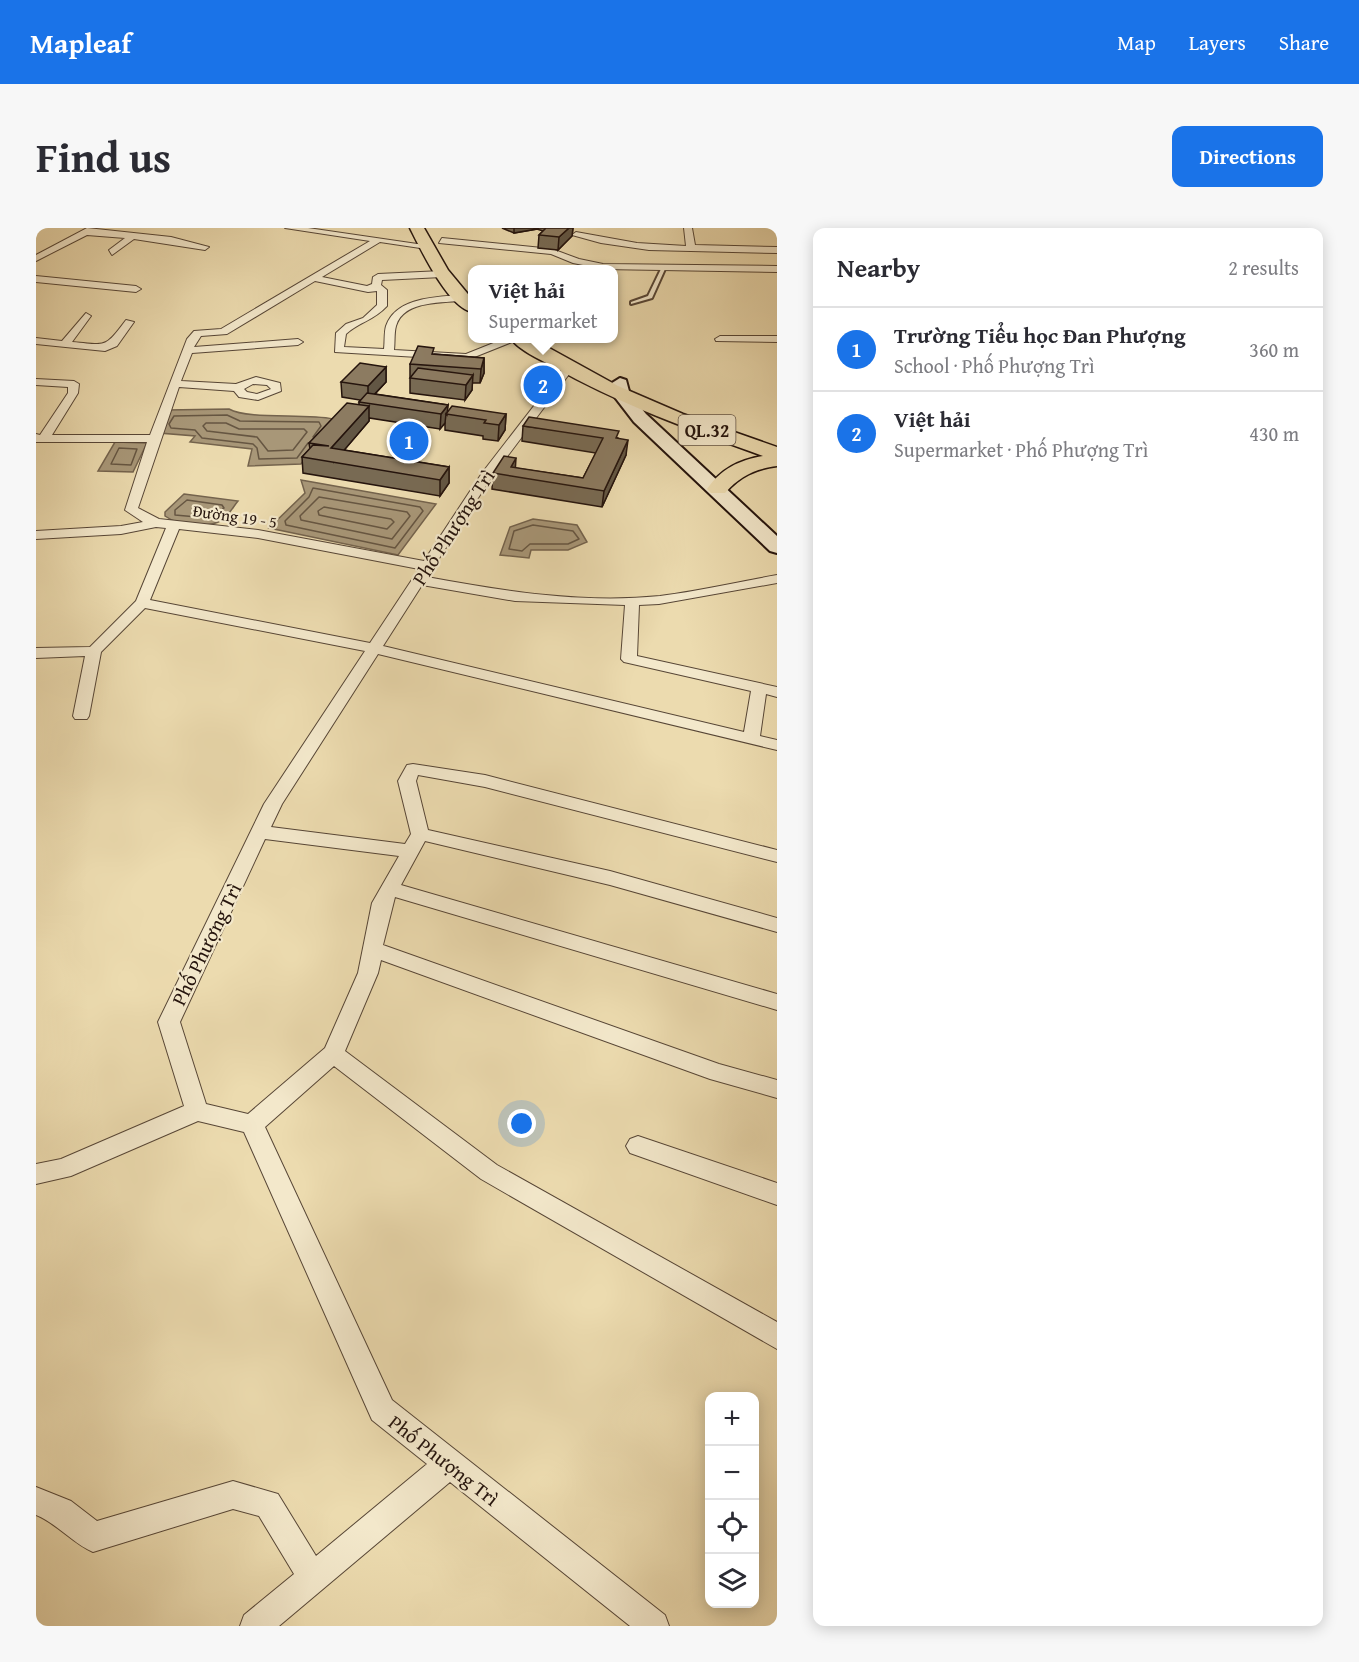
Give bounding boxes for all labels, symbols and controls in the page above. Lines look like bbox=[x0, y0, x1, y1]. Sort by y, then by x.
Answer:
text: Mapleaf bbox=[30, 22, 131, 63]
text: Map bbox=[1117, 27, 1156, 58]
text: Layers bbox=[1189, 27, 1246, 58]
text: Share bbox=[1279, 27, 1329, 58]
text: Find us bbox=[36, 126, 171, 187]
button: Directions bbox=[1172, 126, 1323, 187]
text: Nearby bbox=[837, 248, 920, 287]
text: 2 results bbox=[1228, 253, 1299, 282]
popup bbox=[468, 265, 618, 343]
text: Việt hải bbox=[488, 274, 565, 306]
text: Supermarket bbox=[488, 306, 598, 335]
text: Trường Tiểu học Đan Phượng bbox=[894, 319, 1186, 351]
text: 1 bbox=[851, 335, 862, 364]
text: 360 m bbox=[1249, 335, 1299, 364]
text: School · Phố Phượng Trì bbox=[894, 351, 1095, 380]
pin: 2 bbox=[524, 362, 562, 408]
text: Việt hải bbox=[894, 403, 971, 435]
road number: QL.32 bbox=[678, 415, 736, 445]
pin: 1 bbox=[390, 418, 428, 464]
text: 2 bbox=[851, 419, 862, 448]
text: 430 m bbox=[1249, 419, 1299, 448]
text: Supermarket · Phố Phượng Trì bbox=[894, 435, 1148, 464]
street label: Phố Phượng Trì bbox=[405, 463, 502, 591]
street label: Đường 19 - 5 bbox=[191, 498, 279, 534]
street label: Phố Phượng Trì bbox=[164, 878, 248, 1010]
your location bbox=[507, 1109, 536, 1138]
map controls bbox=[705, 1392, 759, 1608]
button: + bbox=[705, 1392, 759, 1446]
street label: Phố Phượng Trì bbox=[383, 1408, 506, 1513]
button: − bbox=[705, 1446, 759, 1500]
button: locate bbox=[705, 1500, 759, 1554]
button: layers bbox=[705, 1554, 759, 1608]

